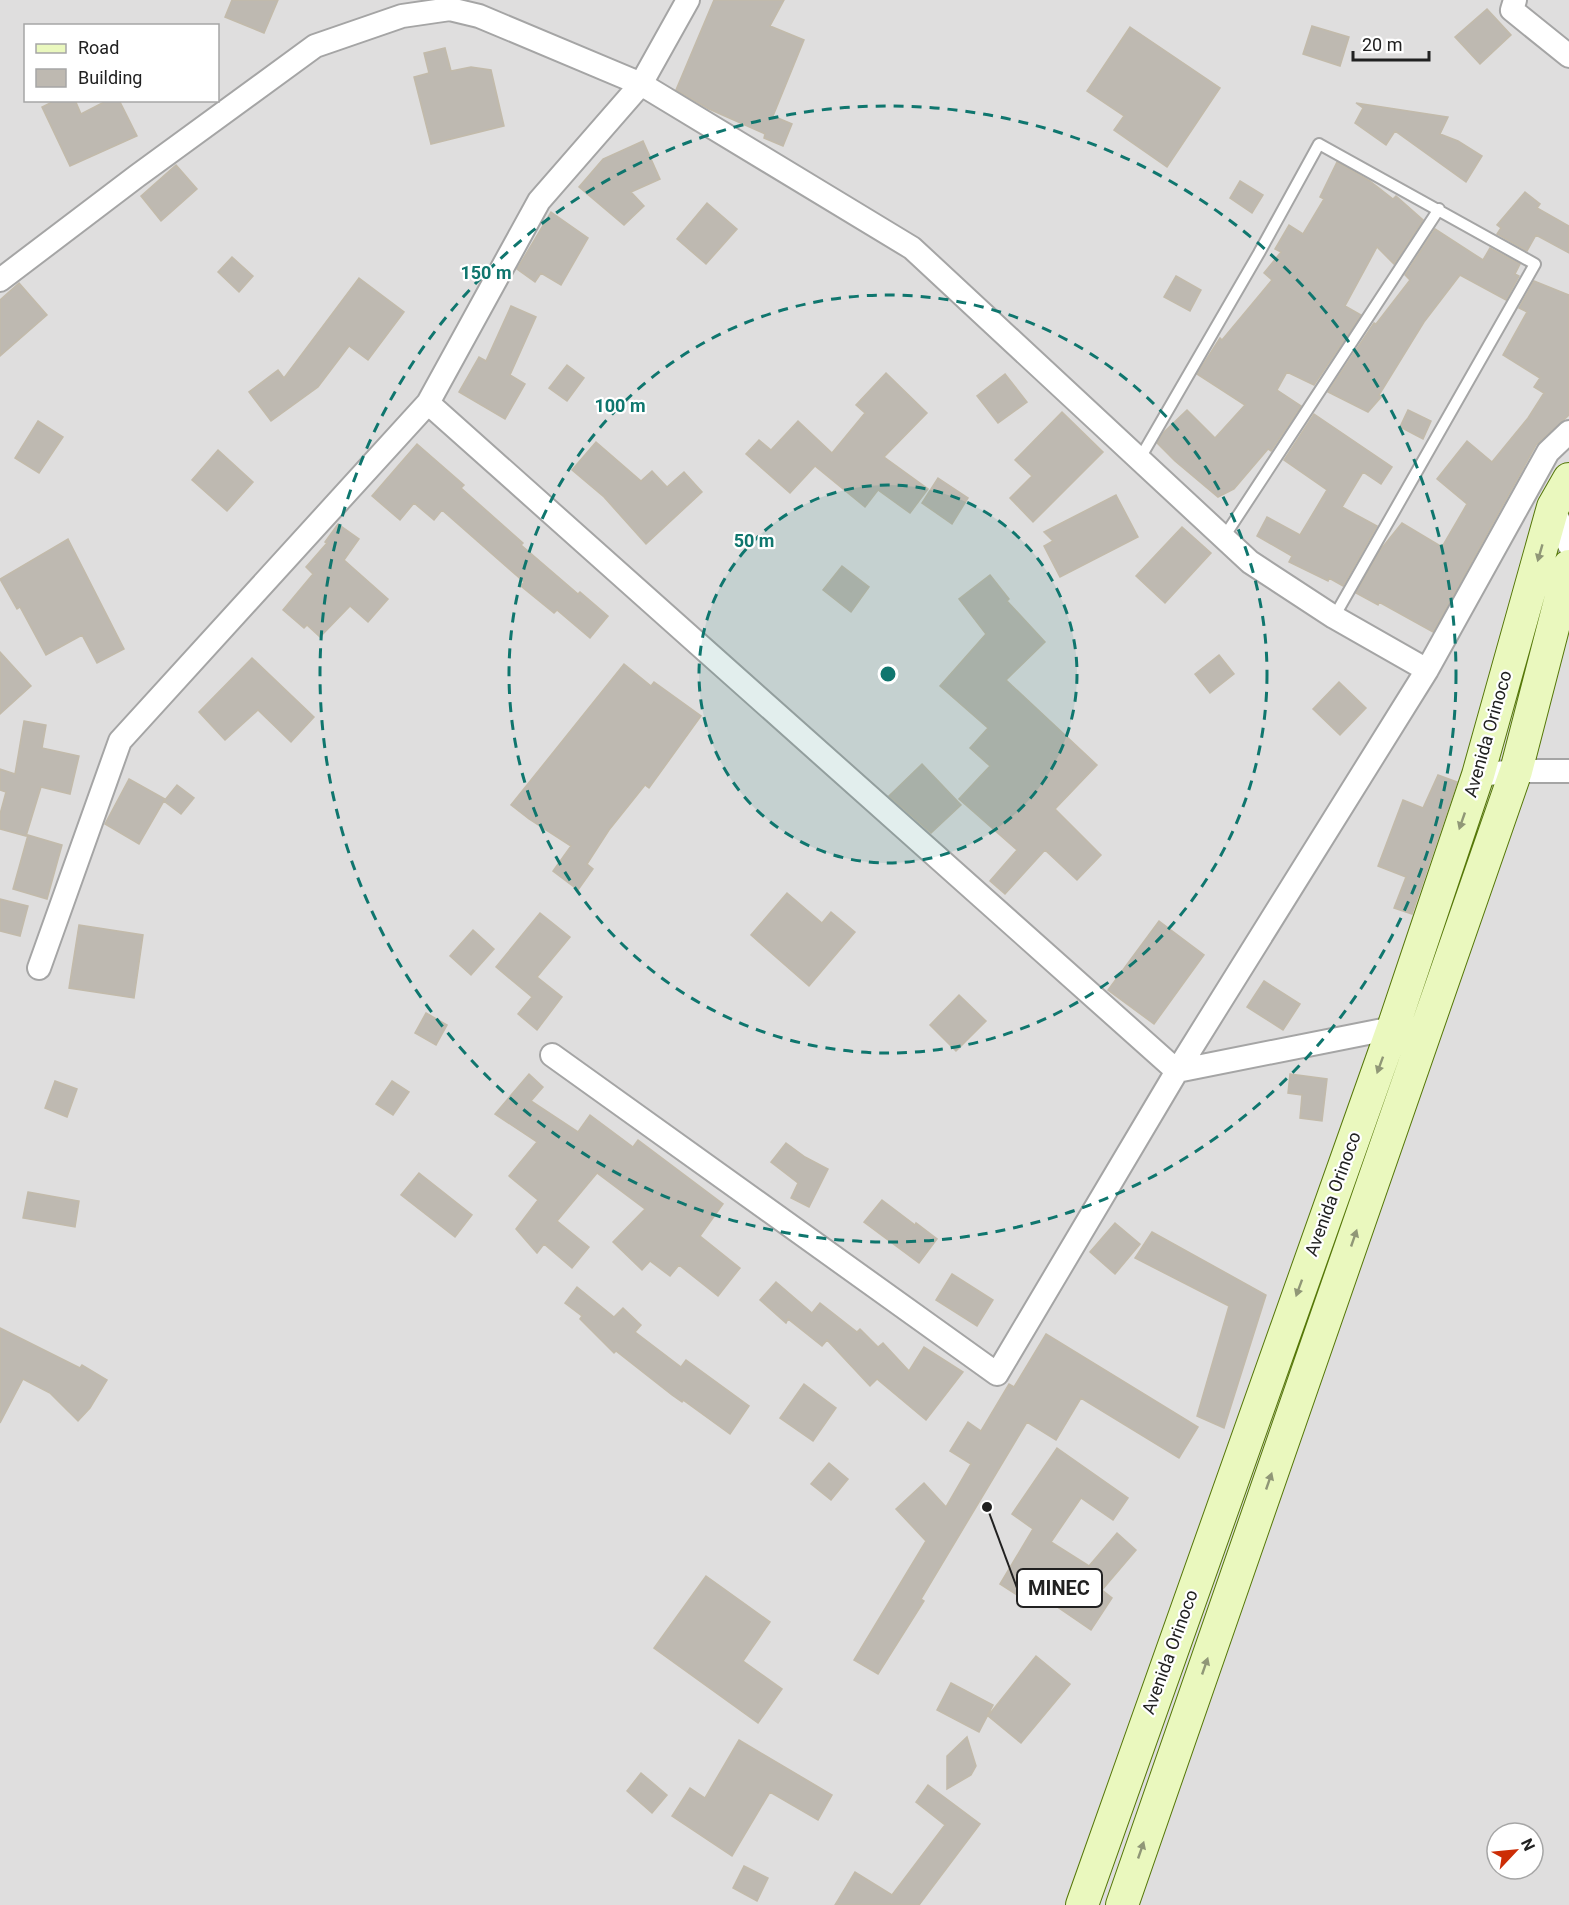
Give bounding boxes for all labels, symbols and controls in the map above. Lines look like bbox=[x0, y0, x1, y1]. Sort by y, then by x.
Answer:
legend bbox=[24, 24, 219, 102]
scale bar bbox=[1353, 24, 1430, 62]
text: 20 m bbox=[1362, 34, 1402, 55]
text: Road bbox=[78, 37, 119, 58]
text: Building bbox=[78, 67, 142, 88]
text: 150 m bbox=[460, 262, 512, 283]
text: 100 m bbox=[594, 395, 646, 416]
text: 50 m bbox=[734, 530, 774, 551]
one-way arrow bbox=[1535, 544, 1544, 562]
centre of rings bbox=[878, 664, 898, 684]
street label: Avenida Orinoco bbox=[1459, 668, 1516, 800]
one-way arrow bbox=[1457, 812, 1467, 830]
one-way arrow bbox=[1374, 1056, 1384, 1074]
street label: Avenida Orinoco bbox=[1300, 1129, 1365, 1259]
one-way arrow bbox=[1350, 1229, 1359, 1247]
one-way arrow bbox=[1294, 1279, 1304, 1297]
one-way arrow bbox=[1265, 1472, 1275, 1490]
callout: MINEC bbox=[1017, 1569, 1102, 1607]
text: MINEC bbox=[1028, 1576, 1090, 1600]
street label: Avenida Orinoco bbox=[1137, 1587, 1202, 1717]
one-way arrow bbox=[1201, 1656, 1211, 1674]
north arrow bbox=[1485, 1821, 1545, 1881]
text: N bbox=[1517, 1835, 1539, 1854]
one-way arrow bbox=[1137, 1841, 1147, 1859]

